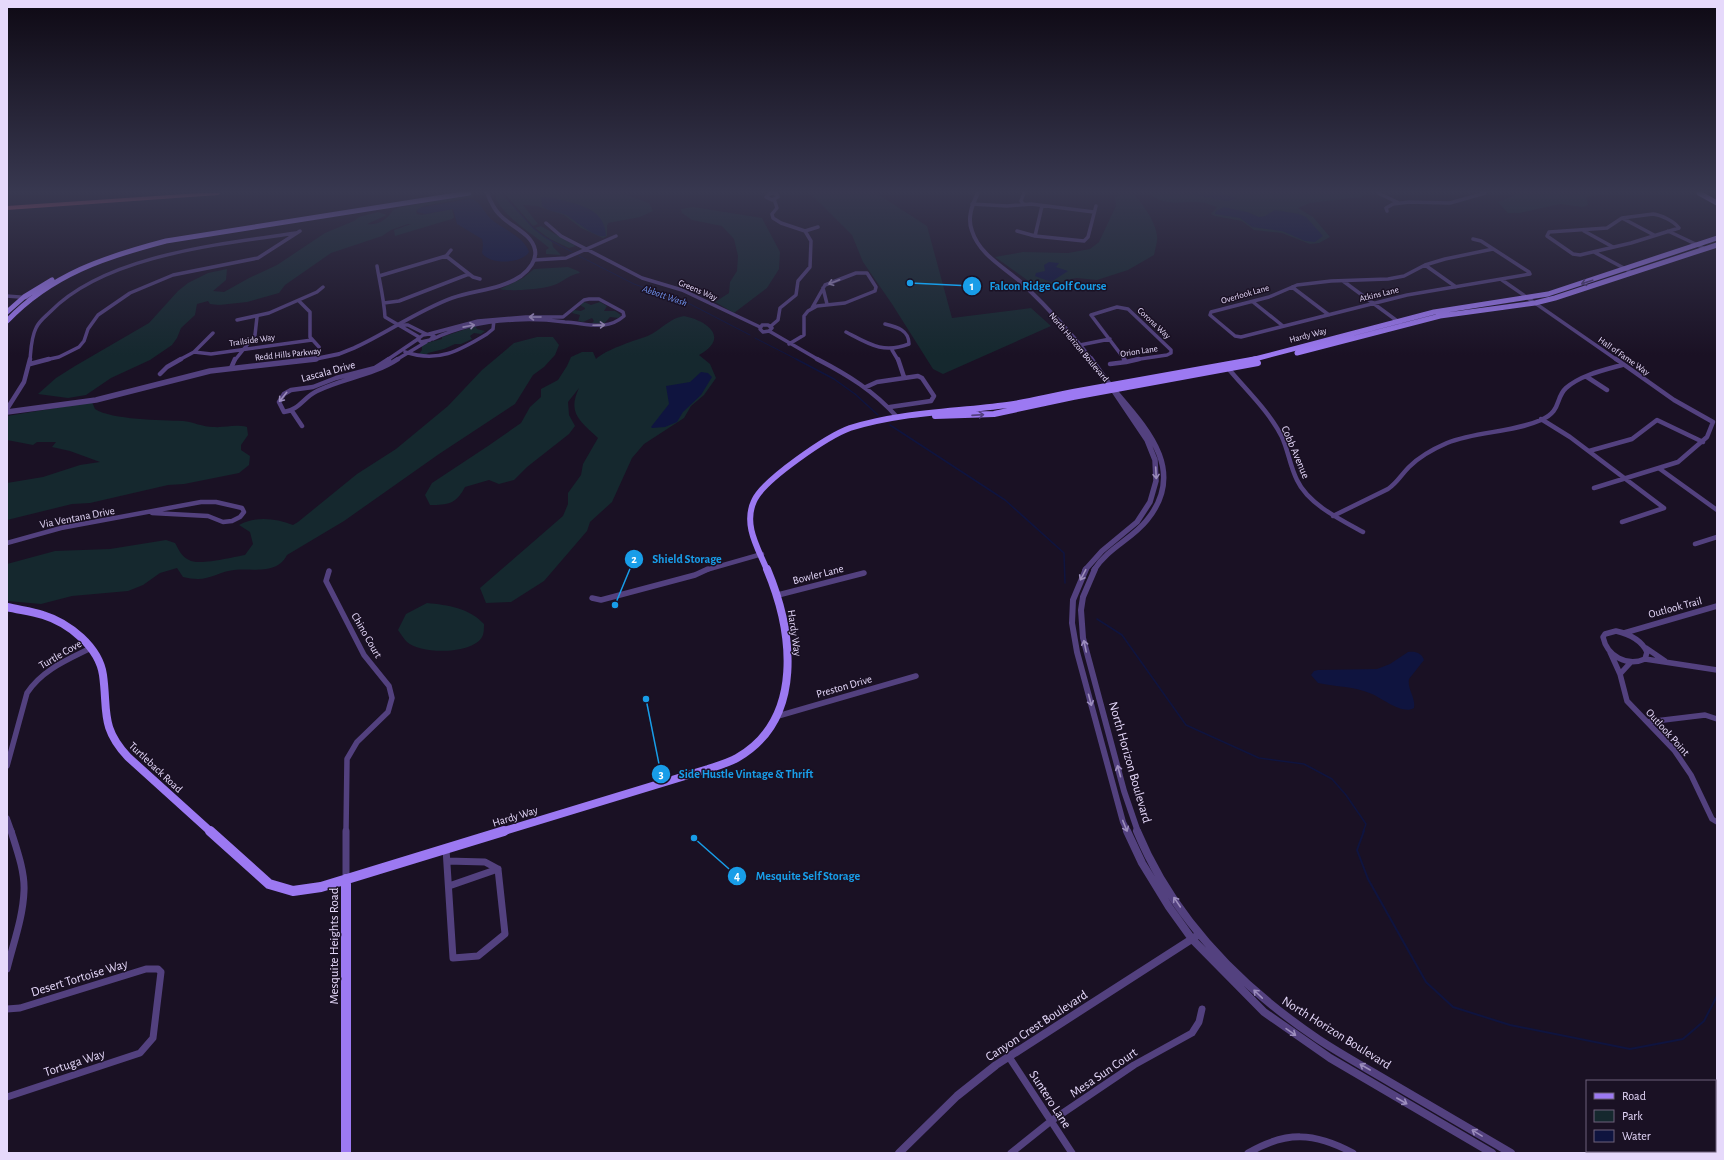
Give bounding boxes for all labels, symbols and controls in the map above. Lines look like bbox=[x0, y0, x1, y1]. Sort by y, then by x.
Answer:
callout: Falcon Ridge Golf Course bbox=[962, 274, 1115, 298]
street label: Greens Way bbox=[677, 278, 719, 303]
one-way arrow bbox=[828, 278, 840, 286]
one-way arrow bbox=[1581, 279, 1594, 286]
text: 1 bbox=[970, 280, 974, 292]
text: Falcon Ridge Golf Course bbox=[989, 280, 1107, 292]
water label: Abbott Wash bbox=[640, 283, 689, 308]
street label: Overlook Lane bbox=[1220, 283, 1270, 306]
street label: Atkins Lane bbox=[1359, 285, 1400, 304]
street label: Corona Way bbox=[1135, 306, 1172, 341]
street label: North Horizon Boulevard bbox=[1047, 311, 1110, 384]
one-way arrow bbox=[529, 313, 542, 321]
one-way arrow bbox=[592, 321, 605, 329]
one-way arrow bbox=[462, 322, 475, 330]
street label: Hardy Way bbox=[1288, 326, 1328, 345]
street label: Trailside Way bbox=[228, 333, 276, 348]
street label: Hall of Fame Way bbox=[1596, 335, 1651, 378]
street label: Orion Lane bbox=[1120, 344, 1158, 359]
street label: Redd Hills Parkway bbox=[254, 347, 322, 362]
street label: Lascala Drive bbox=[300, 359, 356, 384]
one-way arrow bbox=[279, 392, 287, 403]
one-way arrow bbox=[971, 411, 984, 418]
street label: Cobb Avenue bbox=[1280, 424, 1312, 480]
one-way arrow bbox=[1152, 466, 1160, 479]
street label: Via Ventana Drive bbox=[39, 505, 116, 530]
callout: Shield Storage bbox=[624, 547, 730, 571]
text: 2 bbox=[631, 553, 637, 565]
text: Shield Storage bbox=[652, 553, 722, 565]
street label: Bowler Lane bbox=[792, 563, 845, 586]
one-way arrow bbox=[1079, 569, 1086, 581]
street label: Outlook Trail bbox=[1647, 595, 1703, 620]
street label: Hardy Way bbox=[786, 609, 803, 657]
street label: Chino Court bbox=[349, 611, 384, 660]
street label: Turtle Cove bbox=[37, 638, 83, 671]
one-way arrow bbox=[1080, 640, 1088, 653]
street label: Preston Drive bbox=[815, 673, 873, 700]
one-way arrow bbox=[1087, 694, 1094, 707]
street label: North Horizon Boulevard bbox=[1106, 700, 1153, 825]
street label: Outlook Point bbox=[1644, 707, 1692, 758]
street label: Turtleback Road bbox=[127, 740, 185, 795]
callout: Side Hustle Vintage & Thrift bbox=[651, 762, 821, 786]
one-way arrow bbox=[1115, 765, 1122, 778]
text: 3 bbox=[658, 768, 664, 780]
text: Side Hustle Vintage & Thrift bbox=[679, 768, 813, 780]
street label: Hardy Way bbox=[491, 804, 539, 829]
one-way arrow bbox=[1122, 819, 1129, 831]
callout: Mesquite Self Storage bbox=[727, 864, 868, 888]
text: 4 bbox=[734, 870, 740, 882]
text: Mesquite Self Storage bbox=[756, 870, 860, 882]
street label: Mesquite Heights Road bbox=[328, 887, 341, 1005]
one-way arrow bbox=[1172, 896, 1180, 908]
street label: Desert Tortoise Way bbox=[30, 957, 130, 999]
street label: Canyon Crest Boulevard bbox=[984, 988, 1090, 1064]
one-way arrow bbox=[1253, 990, 1263, 999]
street label: North Horizon Boulevard bbox=[1279, 994, 1393, 1072]
one-way arrow bbox=[1286, 1028, 1297, 1037]
street label: Mesa Sun Court bbox=[1068, 1046, 1140, 1100]
street label: Tortuga Way bbox=[42, 1047, 107, 1079]
one-way arrow bbox=[1359, 1063, 1371, 1070]
street label: Suntero Lane bbox=[1026, 1069, 1073, 1131]
legend bbox=[1586, 1080, 1716, 1152]
text: Road bbox=[1622, 1090, 1646, 1102]
one-way arrow bbox=[1396, 1097, 1408, 1105]
text: Park bbox=[1622, 1110, 1643, 1122]
one-way arrow bbox=[1472, 1129, 1483, 1137]
text: Water bbox=[1622, 1130, 1651, 1142]

